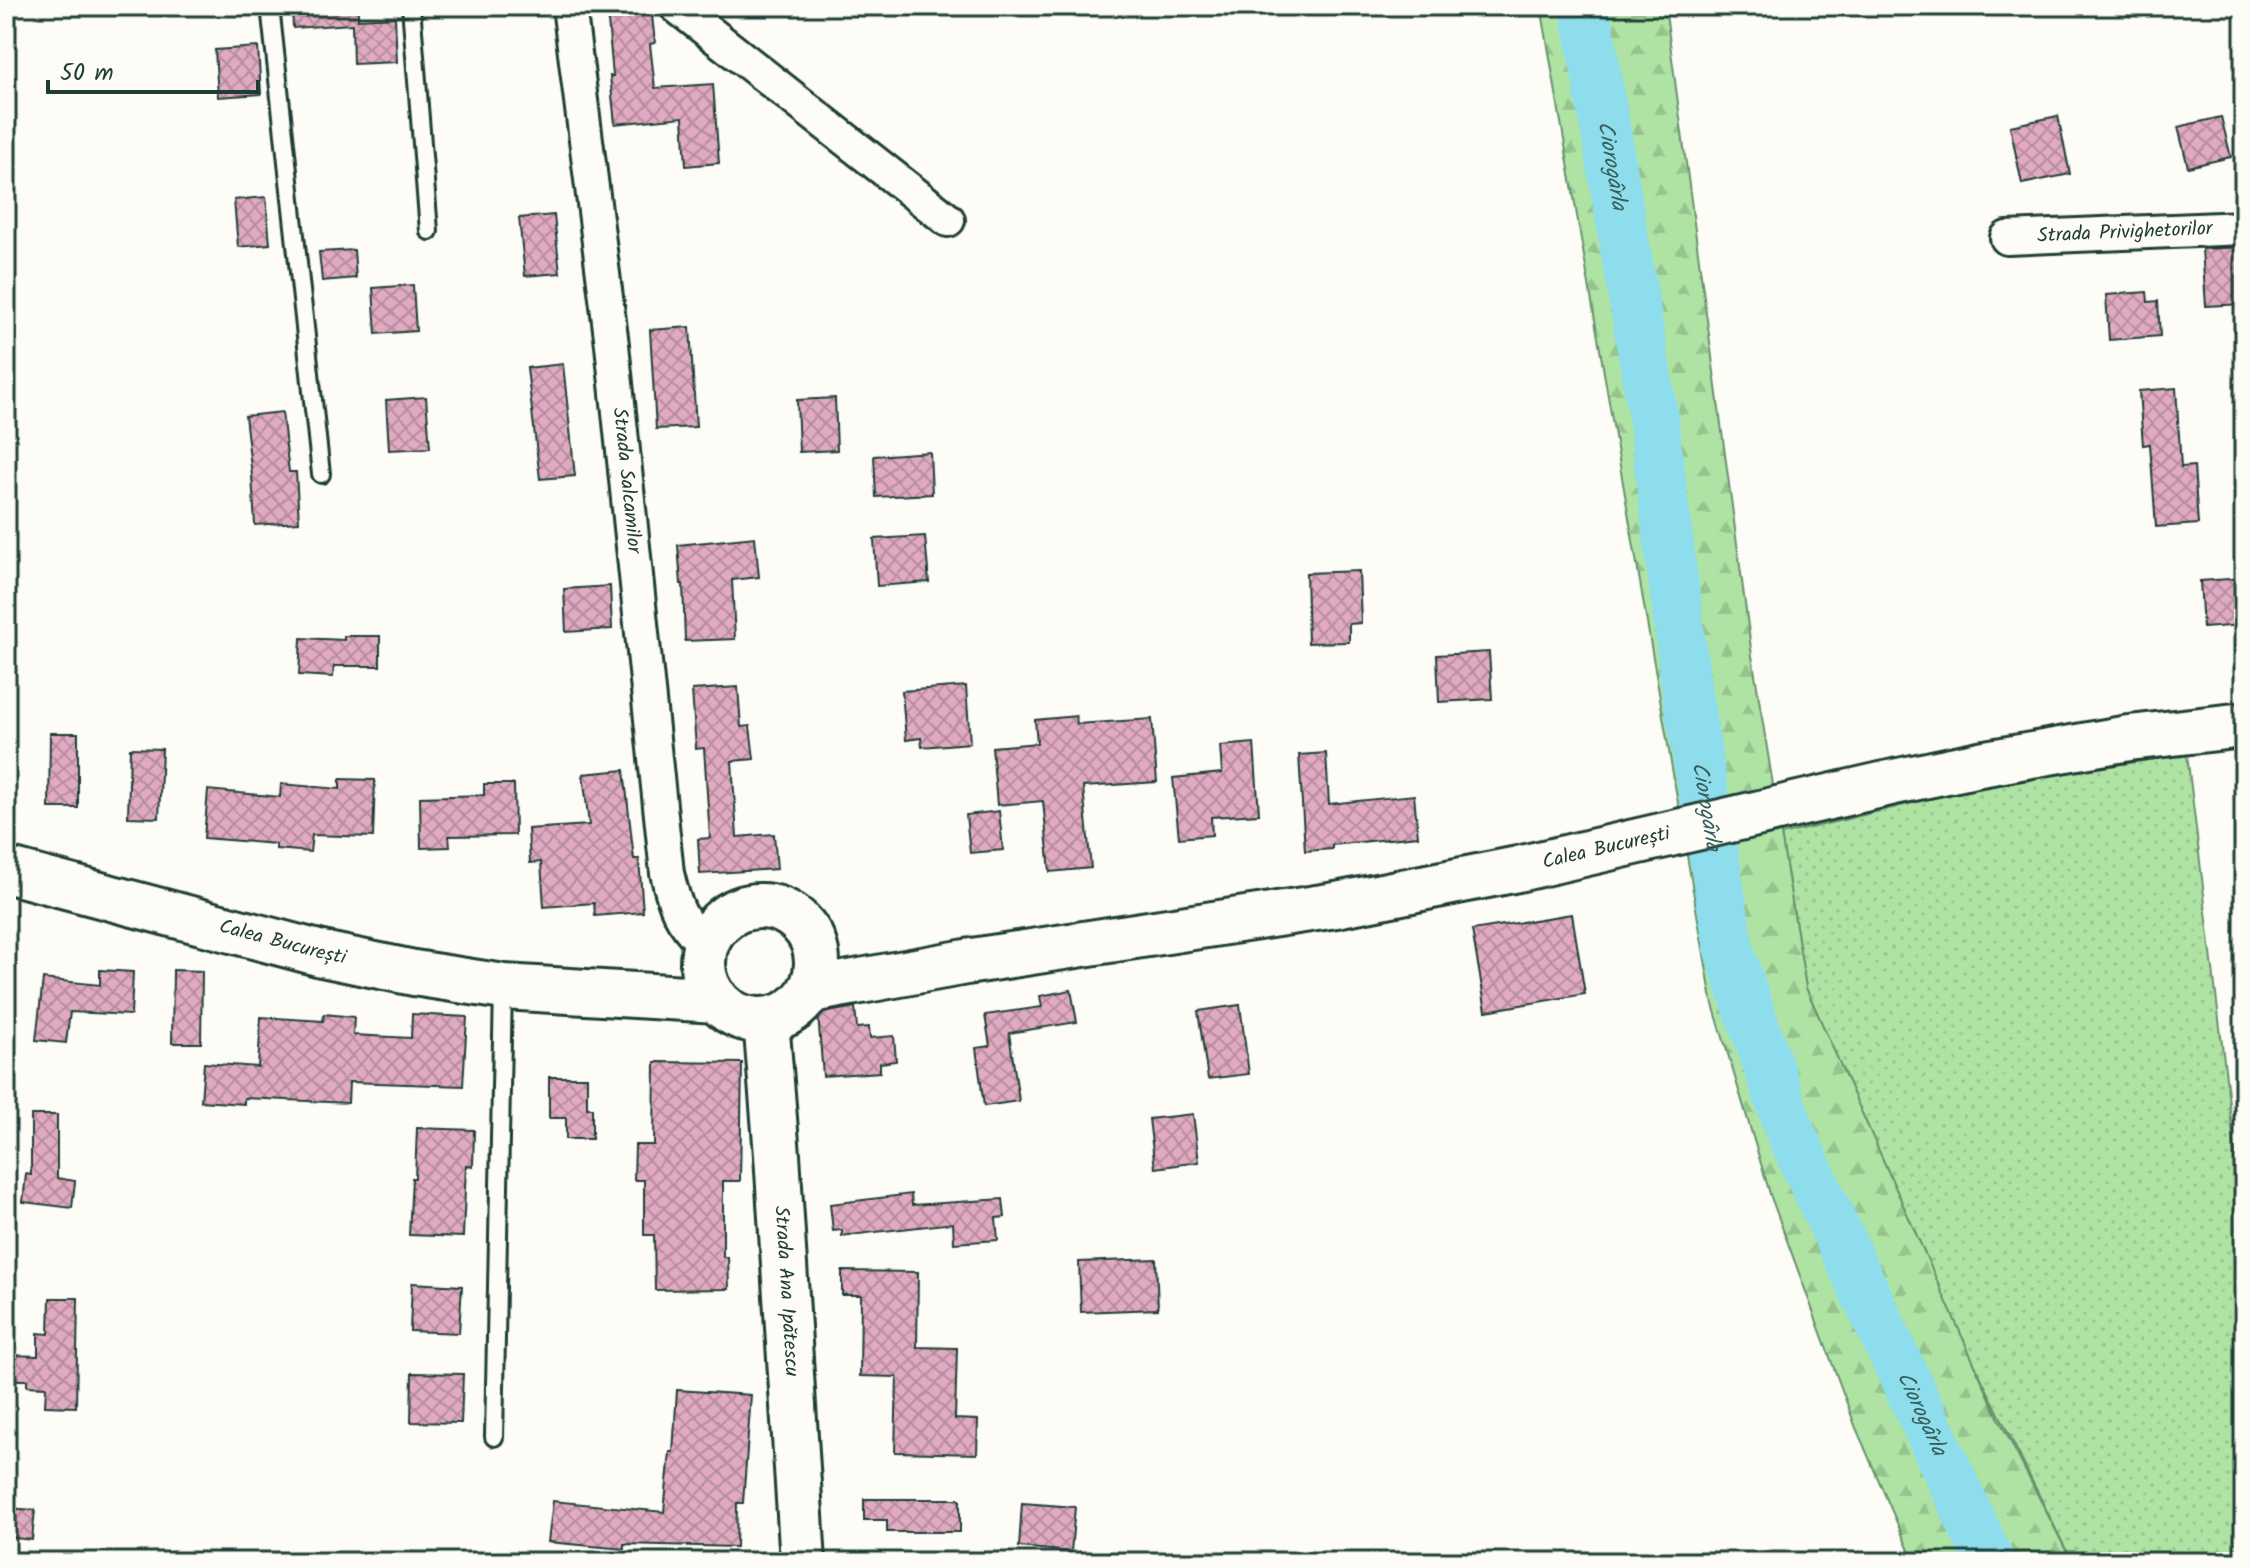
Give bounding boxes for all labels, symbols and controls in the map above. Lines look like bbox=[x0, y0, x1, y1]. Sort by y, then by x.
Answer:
scale bar bbox=[48, 44, 258, 94]
text: 50 m bbox=[60, 54, 114, 93]
water label: Ciorogârla bbox=[1587, 119, 1636, 214]
street label: Strada Privighetorilor bbox=[2037, 213, 2215, 253]
street label: Strada Salcamilor bbox=[603, 406, 650, 556]
water label: Ciorogârla bbox=[1681, 760, 1731, 855]
street label: Calea București bbox=[1539, 818, 1675, 879]
street label: Calea București bbox=[215, 911, 350, 975]
street label: Strada Ana Ipătescu bbox=[764, 1205, 807, 1378]
water label: Ciorogârla bbox=[1887, 1366, 1957, 1463]

